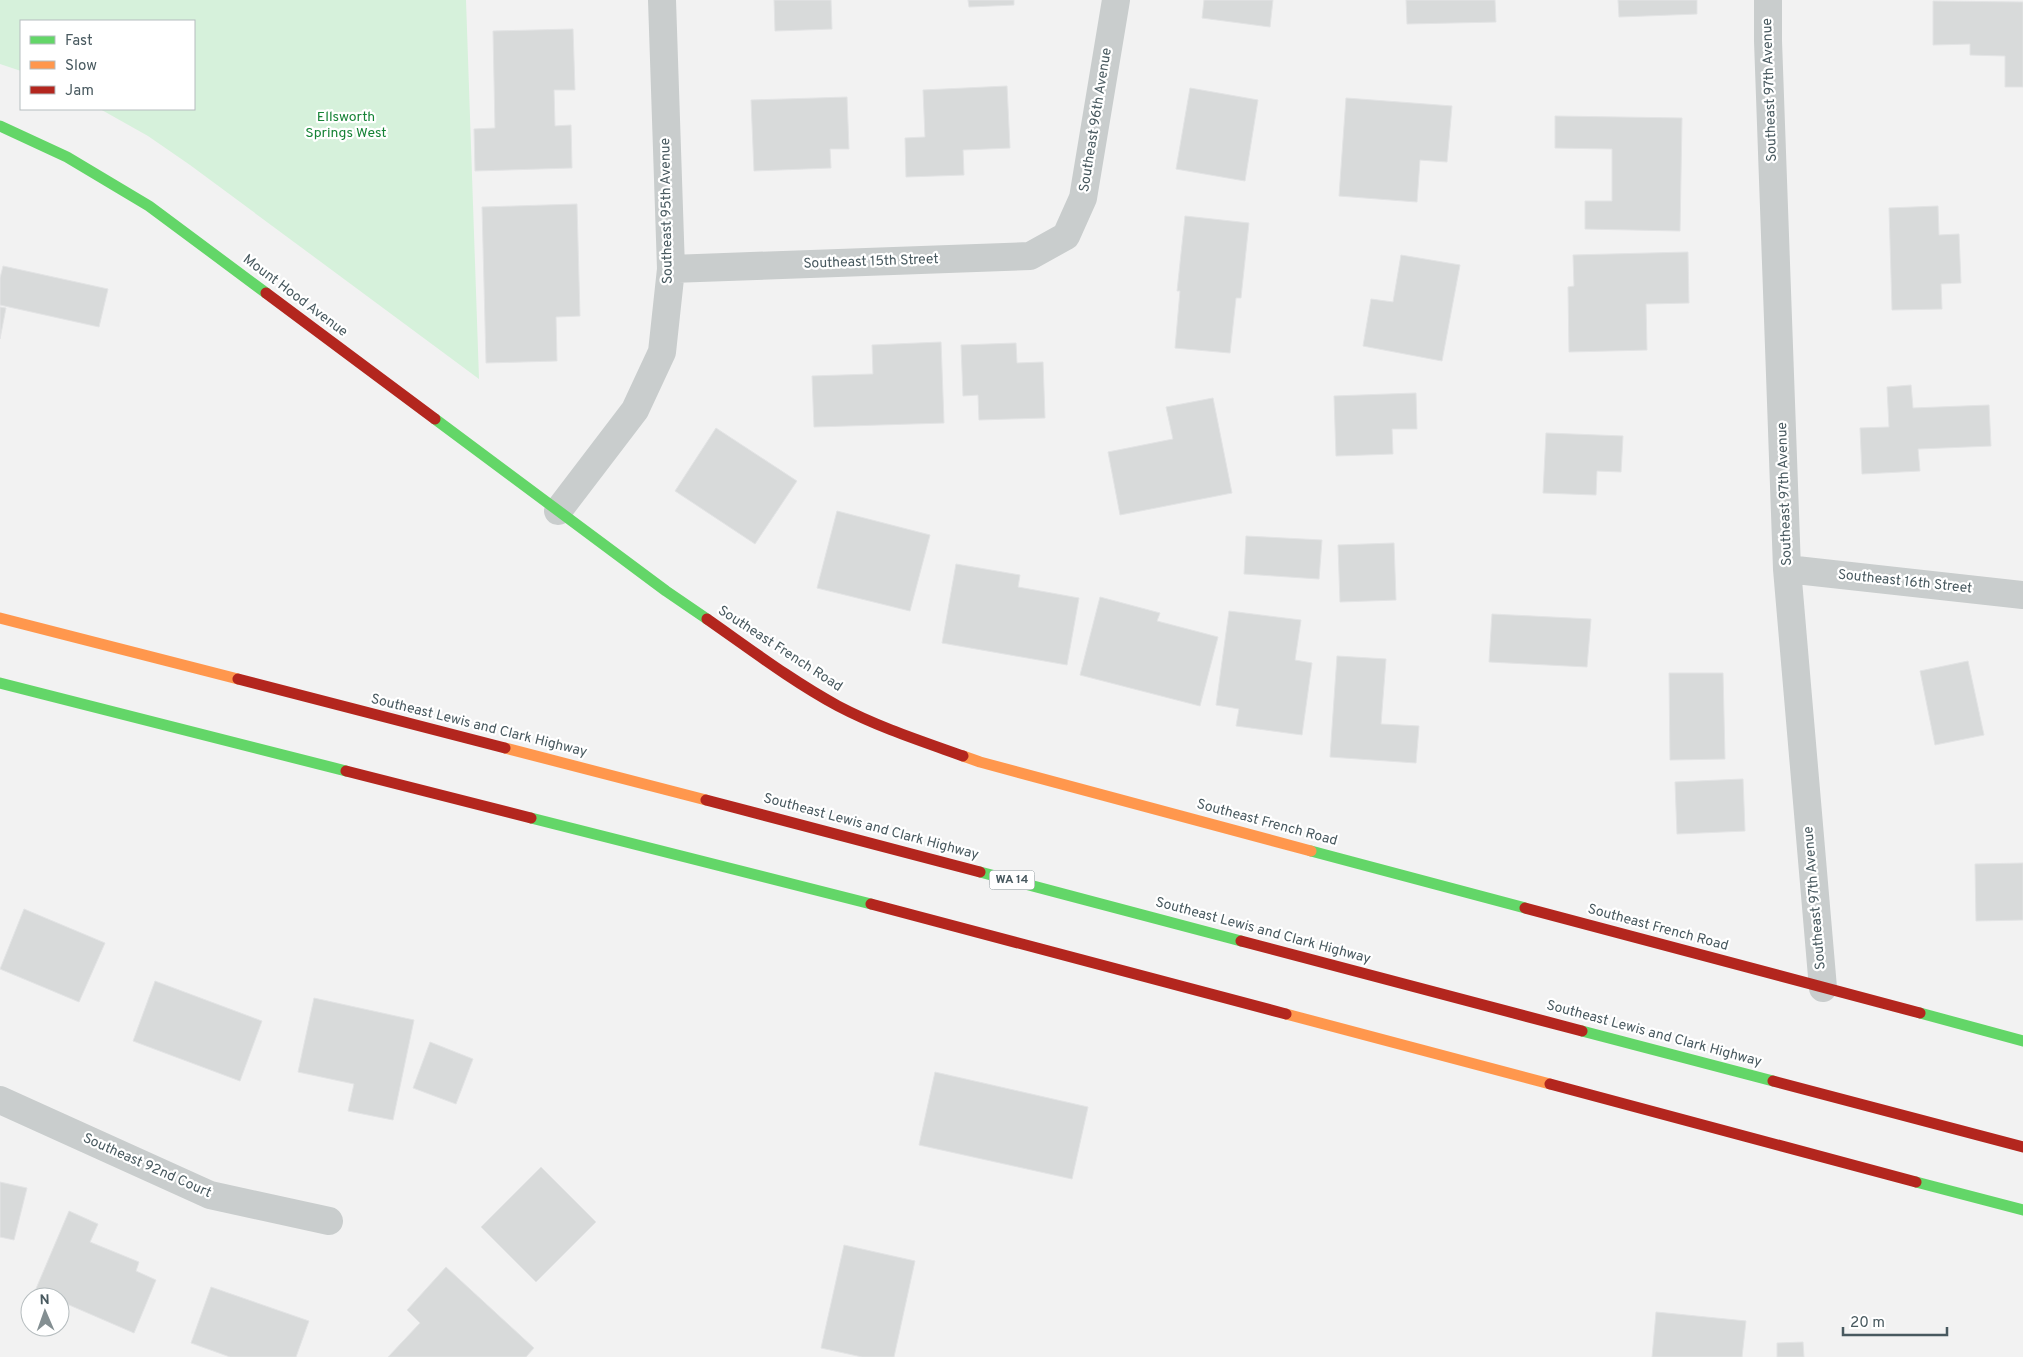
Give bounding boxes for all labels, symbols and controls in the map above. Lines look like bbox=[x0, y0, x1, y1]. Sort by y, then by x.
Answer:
street label: Southeast 97th Avenue bbox=[1759, 18, 1781, 162]
legend bbox=[20, 20, 195, 110]
text: Fast bbox=[65, 32, 93, 51]
street label: Southeast 96th Avenue bbox=[1076, 47, 1116, 193]
text: Slow bbox=[65, 57, 97, 76]
text: Jam bbox=[65, 82, 94, 101]
park label: Ellsworth Springs West bbox=[305, 109, 387, 142]
street label: Southeast 95th Avenue bbox=[657, 138, 677, 284]
street label: Mount Hood Avenue bbox=[239, 251, 351, 341]
street label: Southeast 15th Street bbox=[803, 251, 939, 273]
street label: Southeast 97th Avenue bbox=[1774, 422, 1796, 566]
street label: Southeast 16th Street bbox=[1837, 566, 1973, 598]
street label: Southeast French Road bbox=[715, 602, 845, 696]
street label: Southeast Lewis and Clark Highway bbox=[369, 691, 589, 761]
street label: Southeast Lewis and Clark Highway bbox=[761, 790, 981, 864]
street label: Southeast French Road bbox=[1195, 796, 1339, 850]
street label: Southeast 97th Avenue bbox=[1800, 826, 1830, 970]
road number: WA 14 bbox=[990, 870, 1034, 890]
street label: Southeast Lewis and Clark Highway bbox=[1153, 894, 1373, 968]
street label: Southeast French Road bbox=[1586, 901, 1730, 955]
street label: Southeast Lewis and Clark Highway bbox=[1544, 997, 1764, 1071]
street label: Southeast 92nd Court bbox=[80, 1130, 214, 1202]
north arrow bbox=[20, 1287, 70, 1337]
text: N bbox=[39, 1292, 50, 1309]
scale bar bbox=[1843, 1304, 1947, 1336]
text: 20 m bbox=[1850, 1314, 1885, 1333]

